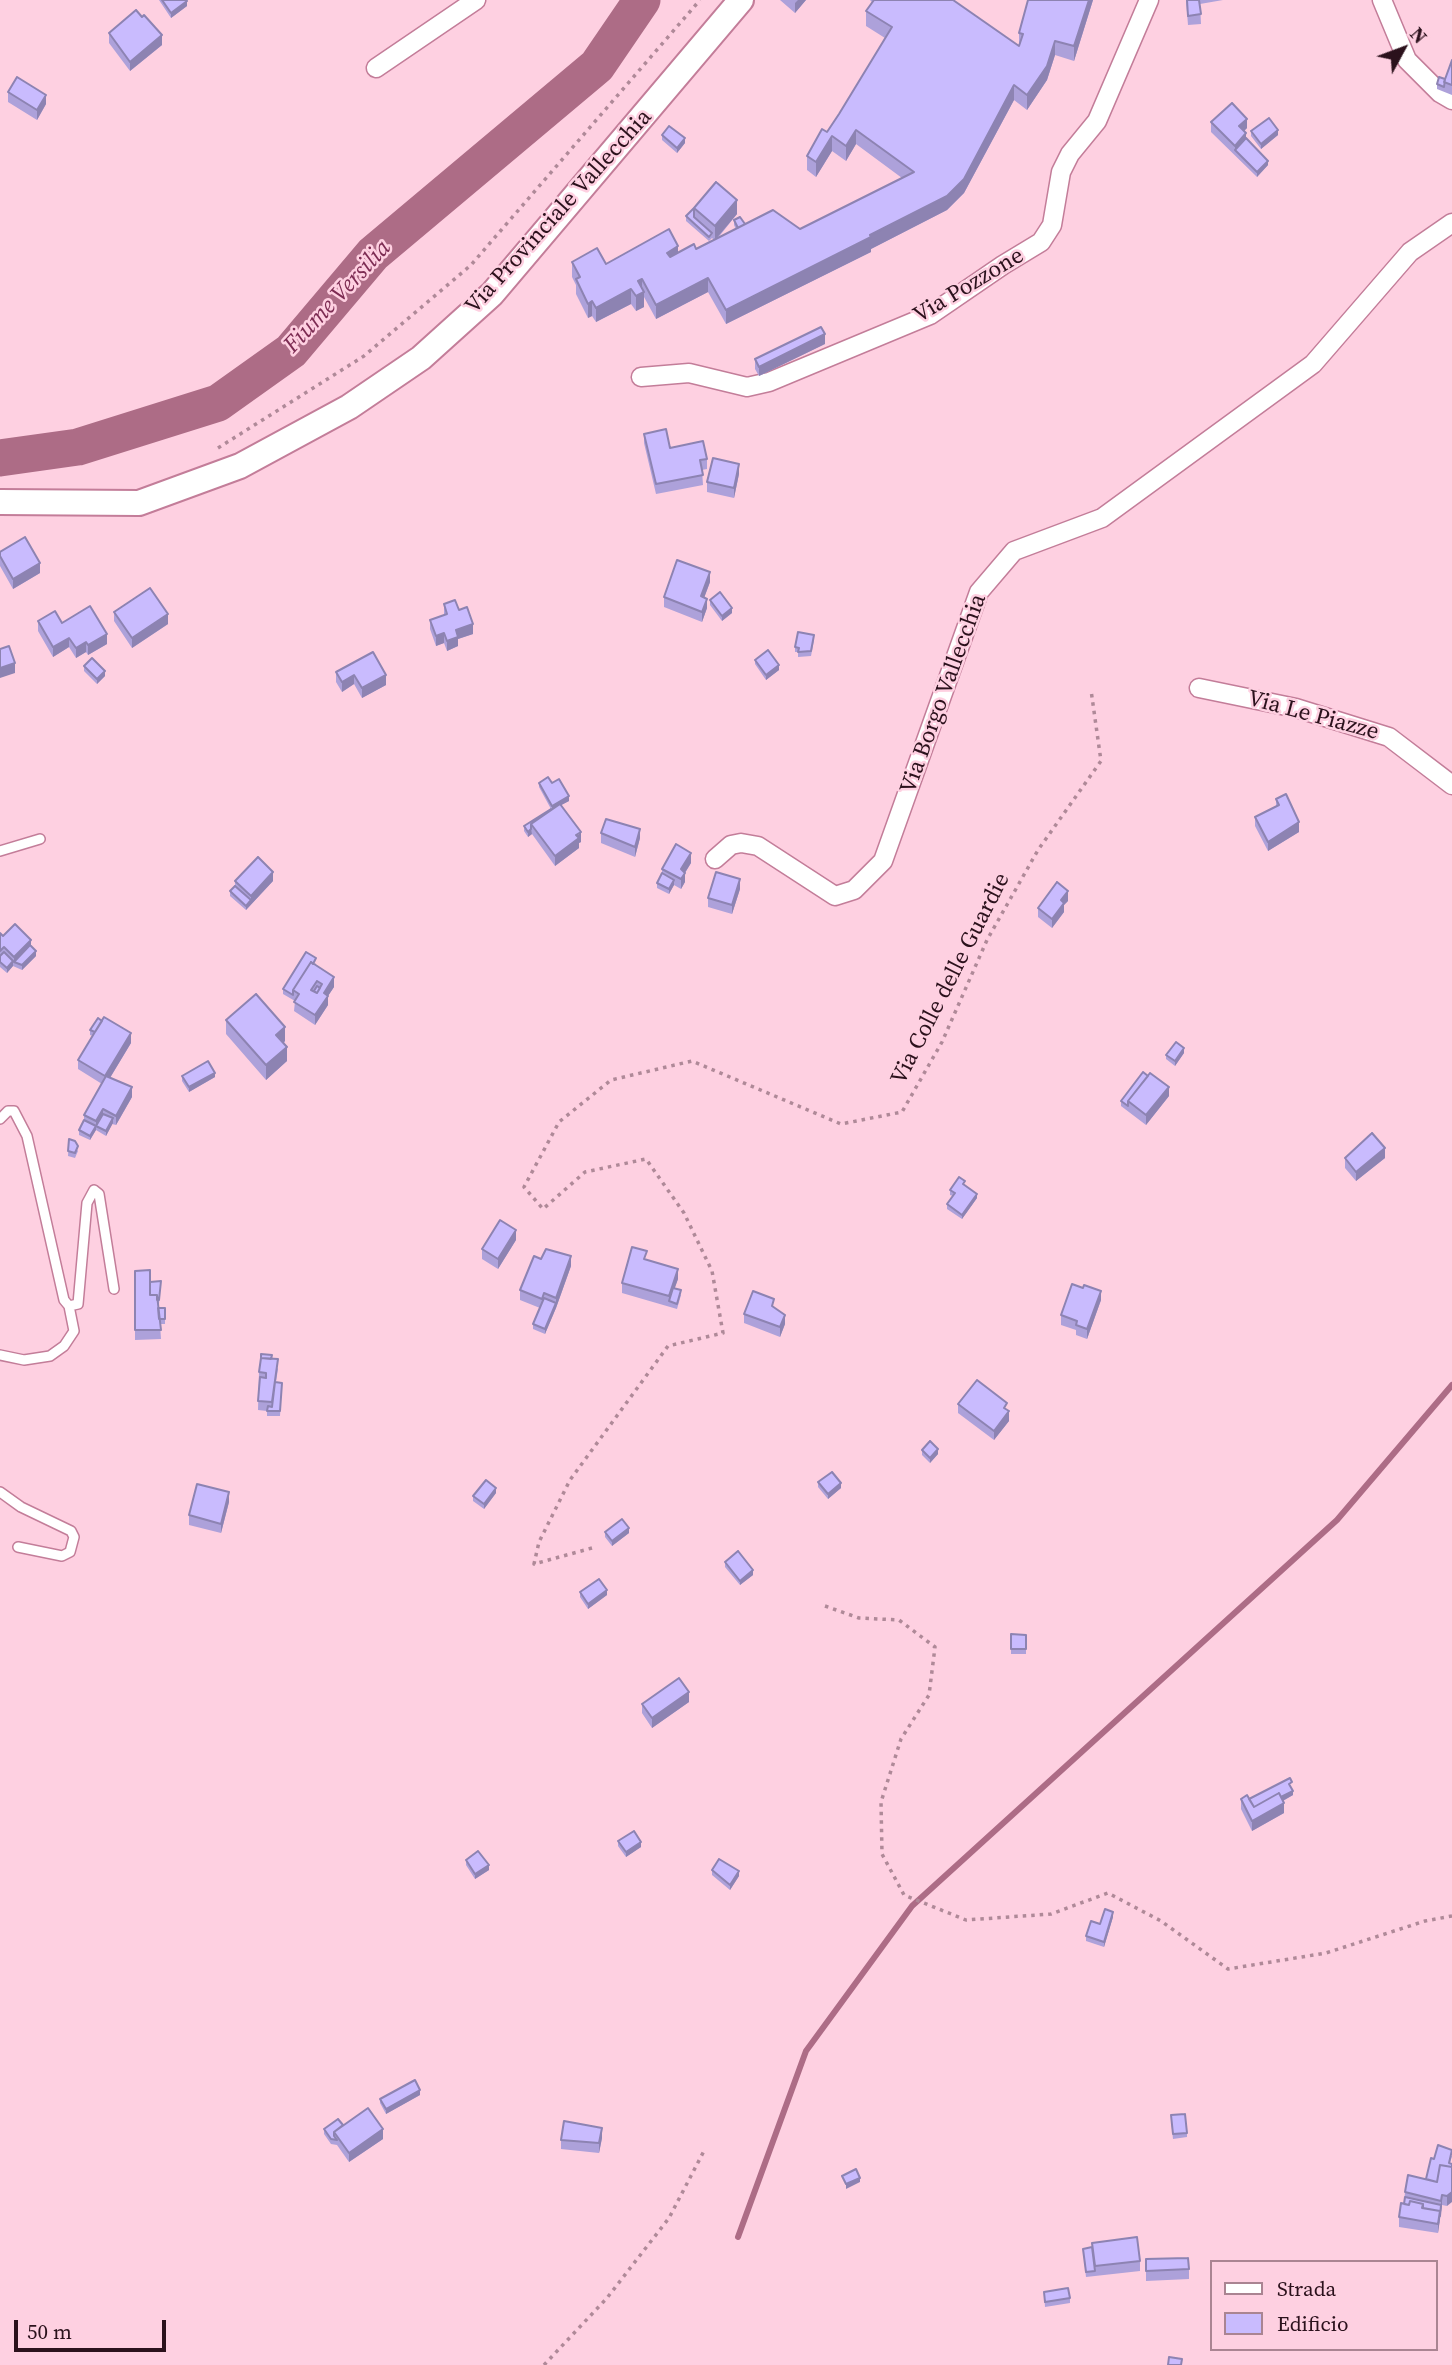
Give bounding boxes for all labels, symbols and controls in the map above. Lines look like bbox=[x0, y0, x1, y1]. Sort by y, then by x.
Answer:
north arrow bbox=[1368, 14, 1438, 84]
text: N bbox=[1404, 21, 1433, 49]
street label: Via Provinciale Vallecchia bbox=[460, 104, 658, 320]
water label: Fiume Versilia bbox=[278, 234, 398, 360]
street label: Via Pozzone bbox=[909, 242, 1029, 330]
street label: Via Borgo Vallecchia bbox=[895, 590, 993, 798]
street label: Via Le Piazze bbox=[1244, 685, 1382, 747]
street label: Via Colle delle Guardie bbox=[886, 869, 1016, 1089]
legend bbox=[1210, 2260, 1438, 2351]
text: Strada bbox=[1277, 2274, 1336, 2303]
scale bar bbox=[18, 2306, 170, 2350]
text: Edificio bbox=[1277, 2309, 1349, 2338]
text: 50 m bbox=[27, 2317, 72, 2346]

